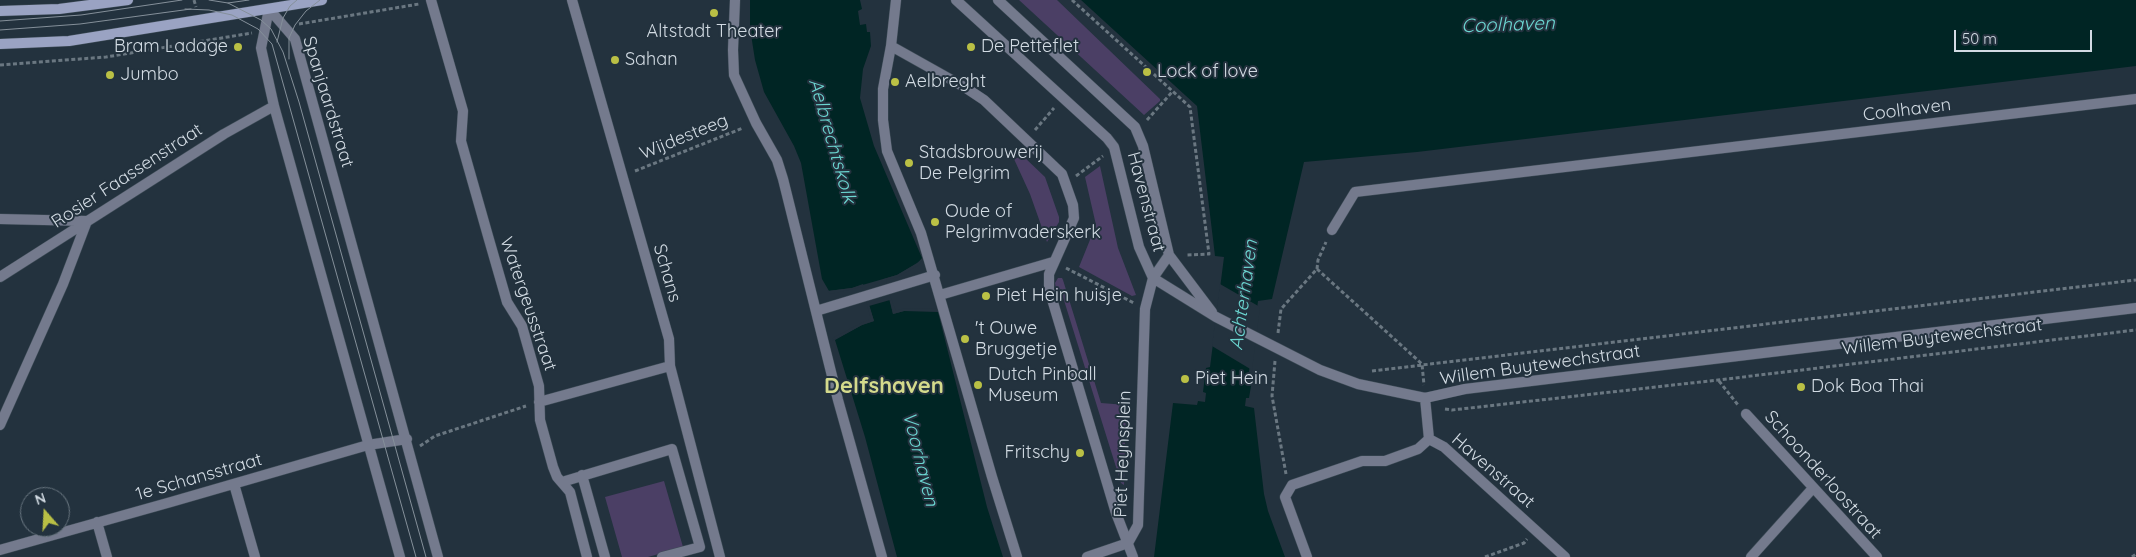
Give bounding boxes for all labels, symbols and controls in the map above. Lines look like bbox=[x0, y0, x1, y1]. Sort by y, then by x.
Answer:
marker: Altstadt Theater bbox=[708, 7, 720, 19]
water label: Coolhaven bbox=[1461, 12, 1555, 38]
scale bar bbox=[1956, 20, 2094, 52]
place label: Altstadt Theater bbox=[647, 21, 781, 43]
text: 50 m bbox=[1962, 29, 1997, 48]
street label: Spanjaardstraat bbox=[298, 34, 358, 170]
place label: Bram Ladage bbox=[114, 36, 228, 58]
place label: De Petteflet bbox=[981, 36, 1079, 58]
marker: Bram Ladage bbox=[232, 41, 244, 53]
marker: De Petteflet bbox=[965, 41, 977, 53]
place label: Sahan bbox=[625, 49, 678, 71]
marker: Sahan bbox=[609, 54, 621, 66]
place label: Lock of love bbox=[1157, 61, 1258, 83]
place label: Jumbo bbox=[120, 64, 179, 86]
marker: Lock of love bbox=[1141, 66, 1153, 78]
marker: Jumbo bbox=[104, 69, 116, 81]
place label: Aelbreght bbox=[905, 71, 986, 93]
water label: Aelbrechtskolk bbox=[803, 76, 861, 206]
marker: Aelbreght bbox=[889, 76, 901, 88]
street label: Coolhaven bbox=[1862, 94, 1952, 126]
street label: Wijdesteeg bbox=[637, 110, 731, 164]
street label: Rosier Faassenstraat bbox=[47, 119, 207, 233]
place label: Stadsbrouwerij De Pelgrim bbox=[919, 142, 1043, 184]
street label: Havenstraat bbox=[1122, 149, 1170, 255]
marker: Stadsbrouwerij De Pelgrim bbox=[903, 157, 915, 169]
place label: Oude of Pelgrimvaderskerk bbox=[945, 201, 1101, 243]
marker: Oude of Pelgrimvaderskerk bbox=[929, 216, 941, 228]
street label: Watergeusstraat bbox=[495, 234, 561, 374]
water label: Achterhaven bbox=[1225, 238, 1263, 352]
street label: Schans bbox=[648, 241, 686, 305]
place label: Piet Hein huisje bbox=[996, 285, 1122, 307]
marker: Piet Hein huisje bbox=[980, 290, 992, 302]
street label: Willem Buytewechstraat bbox=[1841, 314, 2043, 360]
place label: 't Ouwe Bruggetje bbox=[975, 318, 1057, 360]
marker: 't Ouwe Bruggetje bbox=[959, 333, 971, 345]
street label: Willem Buytewechstraat bbox=[1439, 340, 1641, 390]
place label: Dutch Pinball Museum bbox=[988, 364, 1097, 406]
place label: Piet Hein bbox=[1195, 368, 1268, 390]
district label: Delfshaven bbox=[824, 373, 944, 399]
marker: Piet Hein bbox=[1179, 373, 1191, 385]
place label: Dok Boa Thai bbox=[1811, 376, 1924, 398]
marker: Dutch Pinball Museum bbox=[972, 379, 984, 391]
marker: Dok Boa Thai bbox=[1795, 381, 1807, 393]
street label: Piet Heynsplein bbox=[1110, 390, 1136, 518]
street label: Schoonderloostraat bbox=[1760, 407, 1886, 543]
water label: Voorhaven bbox=[897, 410, 943, 508]
street label: Havenstraat bbox=[1447, 429, 1539, 513]
place label: Fritschy bbox=[1005, 442, 1070, 464]
marker: Fritschy bbox=[1074, 447, 1086, 459]
street label: 1e Schansstraat bbox=[133, 449, 265, 505]
north arrow bbox=[20, 487, 70, 537]
text: N bbox=[33, 489, 48, 509]

